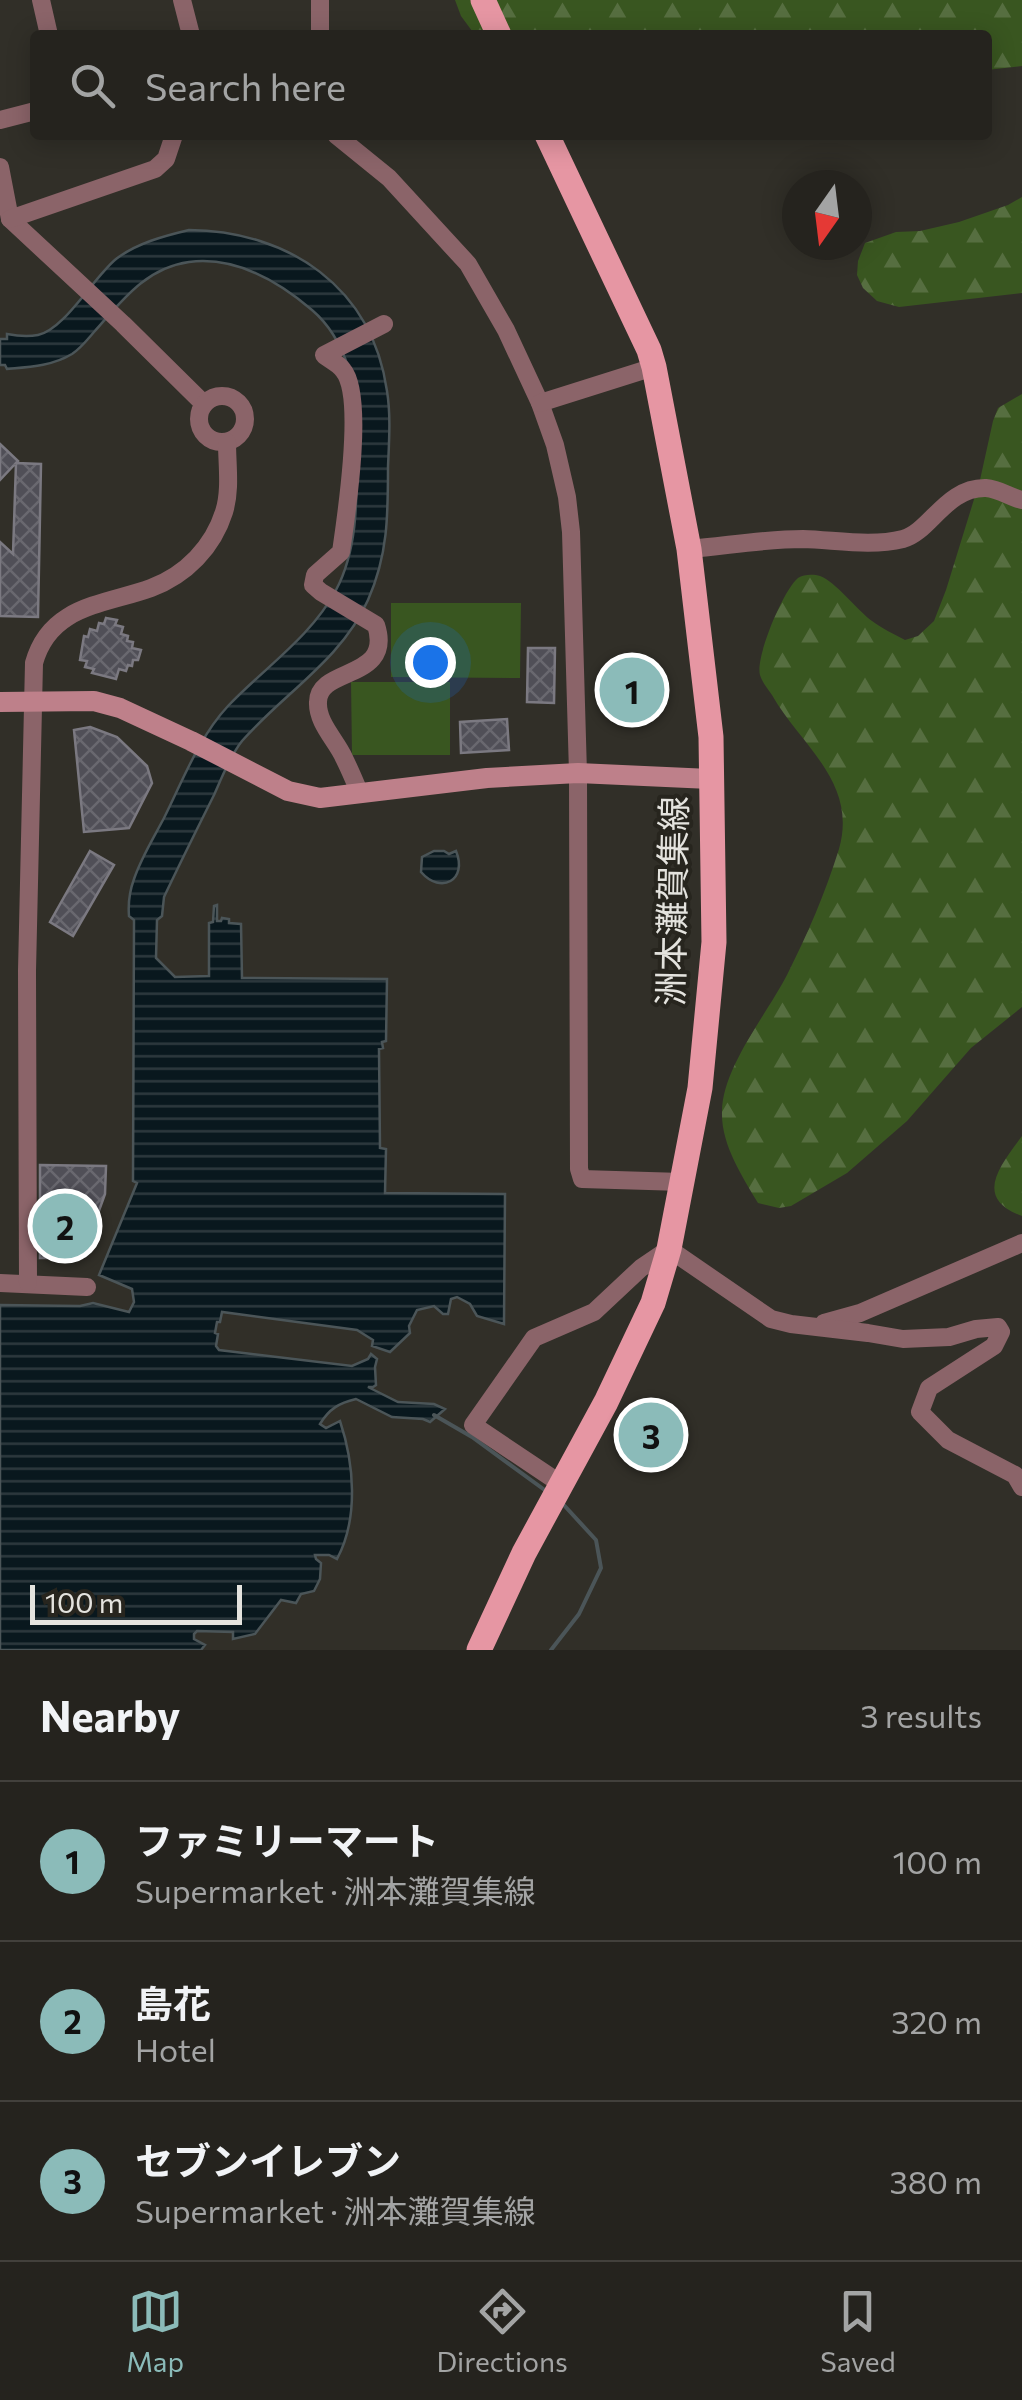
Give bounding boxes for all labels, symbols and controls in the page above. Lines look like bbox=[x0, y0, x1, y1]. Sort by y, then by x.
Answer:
search box bbox=[30, 30, 992, 140]
icon: search bbox=[65, 58, 120, 113]
text: Search here bbox=[145, 62, 346, 109]
north arrow bbox=[782, 170, 872, 260]
your location bbox=[405, 637, 456, 688]
pin: 1 bbox=[600, 652, 664, 728]
street label: 洲本灘賀集線 bbox=[647, 796, 694, 1006]
pin: 2 bbox=[32, 1188, 98, 1264]
pin: 3 bbox=[618, 1398, 684, 1472]
scale bar bbox=[30, 1580, 242, 1624]
text: 100 m bbox=[45, 1585, 123, 1619]
text: Nearby bbox=[40, 1689, 180, 1741]
text: 3 results bbox=[860, 1695, 982, 1735]
text: ファミリーマート bbox=[135, 1816, 439, 1863]
text: 1 bbox=[65, 1841, 80, 1881]
text: 100 m bbox=[893, 1841, 982, 1881]
text: Supermarket · 洲本灘賀集線 bbox=[135, 1870, 536, 1910]
text: 島花 bbox=[135, 1979, 211, 2026]
text: 2 bbox=[63, 2001, 82, 2041]
text: 320 m bbox=[891, 2001, 982, 2041]
text: Hotel bbox=[135, 2029, 216, 2069]
text: セブンイレブン bbox=[135, 2136, 401, 2183]
text: 3 bbox=[63, 2161, 82, 2201]
text: 380 m bbox=[889, 2161, 982, 2201]
text: Supermarket · 洲本灘賀集線 bbox=[135, 2190, 536, 2230]
tab: Map bbox=[126, 2284, 184, 2378]
tab: Directions bbox=[436, 2284, 568, 2378]
tab: Saved bbox=[820, 2284, 896, 2378]

